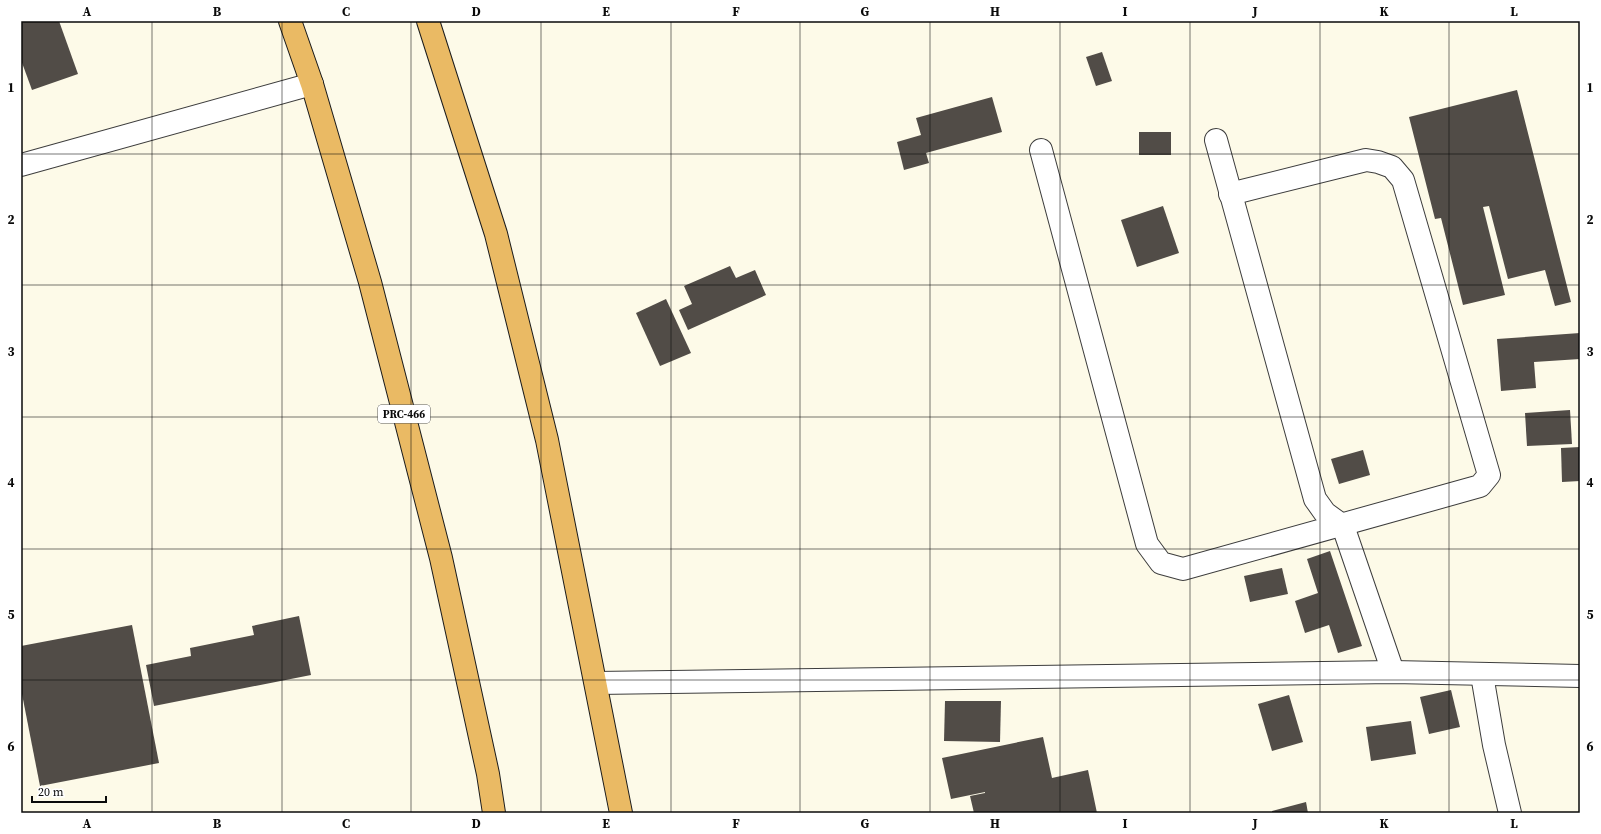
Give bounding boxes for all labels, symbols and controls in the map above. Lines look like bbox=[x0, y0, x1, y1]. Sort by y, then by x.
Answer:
text: A bbox=[83, 3, 92, 20]
text: B bbox=[213, 3, 222, 20]
text: C bbox=[342, 3, 350, 20]
text: D bbox=[471, 3, 481, 20]
text: E bbox=[602, 3, 610, 20]
text: F bbox=[732, 3, 740, 20]
text: G bbox=[861, 3, 870, 20]
text: H bbox=[990, 3, 1000, 20]
text: I bbox=[1122, 3, 1128, 20]
text: J bbox=[1251, 3, 1258, 20]
text: K bbox=[1379, 3, 1389, 20]
text: L bbox=[1510, 3, 1518, 20]
text: 1 bbox=[7, 79, 15, 96]
text: 1 bbox=[1586, 79, 1594, 96]
text: 2 bbox=[7, 211, 15, 228]
text: 2 bbox=[1586, 211, 1594, 228]
text: 3 bbox=[7, 343, 15, 360]
text: 3 bbox=[1586, 343, 1594, 360]
road number: PRC-466 bbox=[378, 405, 430, 423]
text: 4 bbox=[7, 474, 15, 491]
text: 4 bbox=[1586, 474, 1594, 491]
text: 5 bbox=[7, 606, 15, 623]
text: 5 bbox=[1586, 606, 1594, 623]
text: 6 bbox=[7, 738, 15, 755]
text: 6 bbox=[1586, 738, 1594, 755]
scale bar bbox=[32, 778, 106, 804]
text: 20 m bbox=[38, 784, 64, 800]
text: A bbox=[83, 815, 92, 832]
text: B bbox=[213, 815, 222, 832]
text: C bbox=[342, 815, 350, 832]
text: D bbox=[471, 815, 481, 832]
text: E bbox=[602, 815, 610, 832]
text: F bbox=[732, 815, 740, 832]
text: G bbox=[861, 815, 870, 832]
text: H bbox=[990, 815, 1000, 832]
text: I bbox=[1122, 815, 1128, 832]
text: J bbox=[1251, 815, 1258, 832]
text: K bbox=[1379, 815, 1389, 832]
text: L bbox=[1510, 815, 1518, 832]

